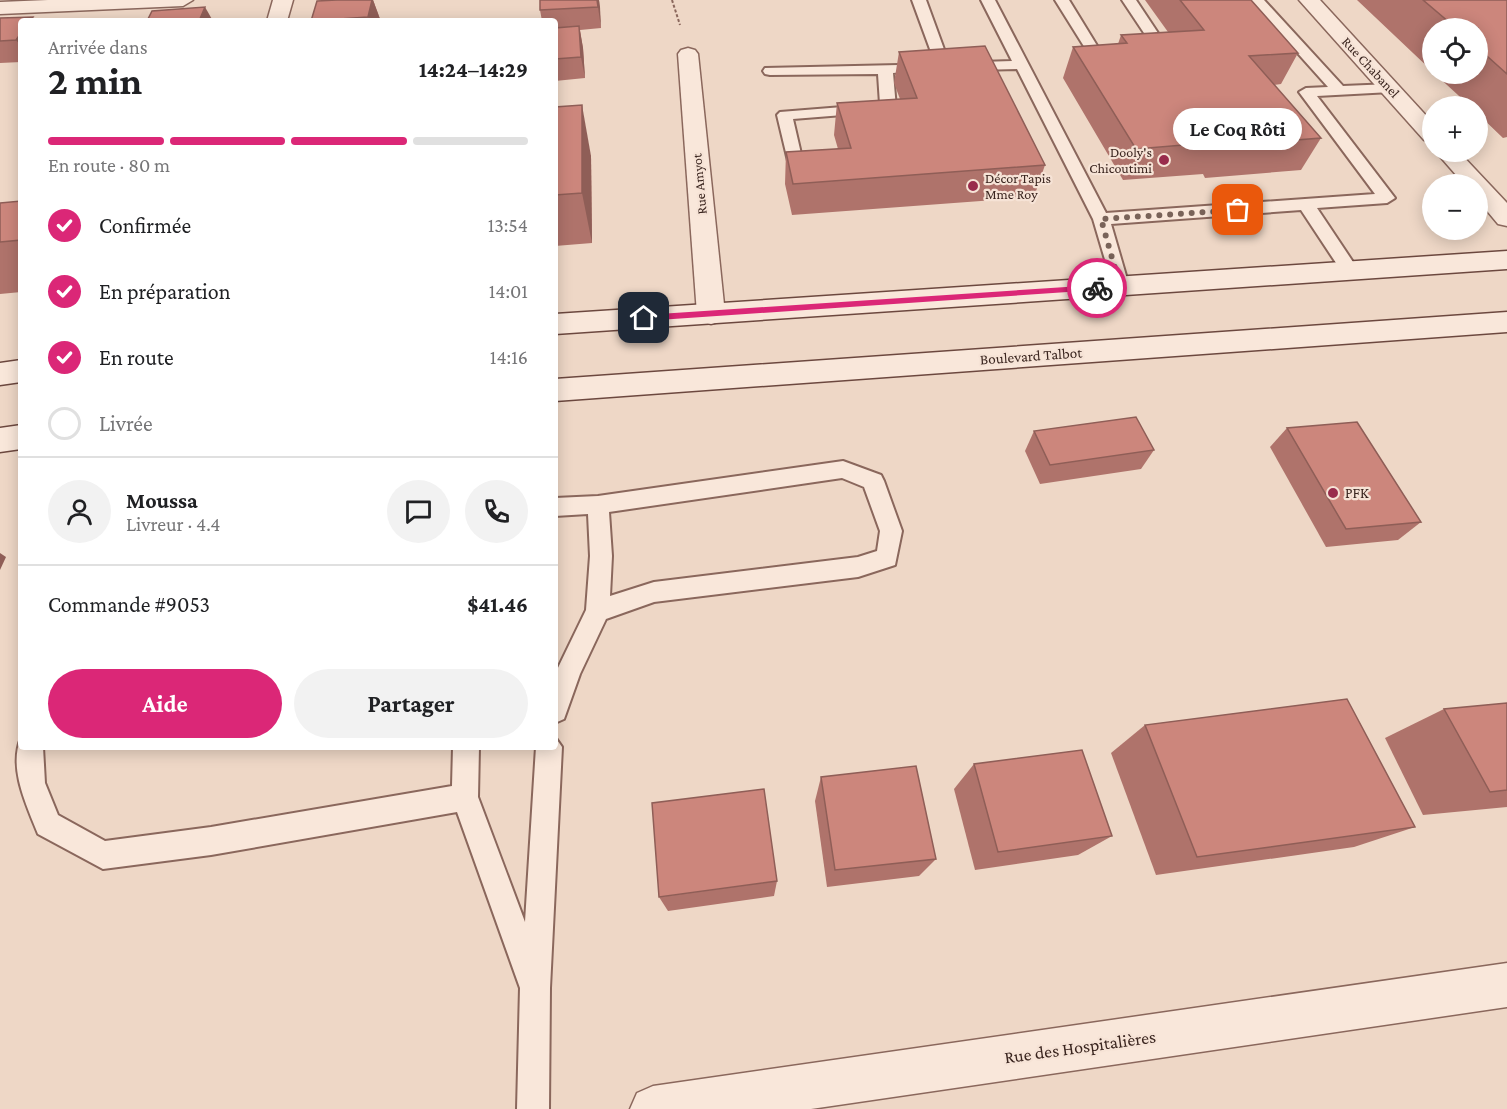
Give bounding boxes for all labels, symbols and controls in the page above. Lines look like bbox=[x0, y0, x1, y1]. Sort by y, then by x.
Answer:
map controls bbox=[1422, 18, 1488, 240]
button: locate bbox=[1422, 18, 1488, 84]
street label: Rue Chabanel bbox=[1339, 33, 1403, 101]
text: Arrivée dans bbox=[48, 36, 148, 58]
text: 14:24–14:29 bbox=[419, 57, 528, 82]
text: 2 min bbox=[48, 59, 142, 102]
button: + bbox=[1422, 96, 1488, 162]
callout: Le Coq Rôti bbox=[1174, 108, 1302, 150]
text: Le Coq Rôti bbox=[1189, 118, 1286, 140]
place label: Dooly's Chicoutimi bbox=[1089, 144, 1152, 176]
street label: Rue Amyot bbox=[688, 153, 710, 215]
marker: Dooly's Chicoutimi bbox=[1157, 153, 1171, 167]
text: En route · 80 m bbox=[48, 154, 170, 176]
place label: Décor Tapis Mme Roy bbox=[985, 170, 1051, 202]
button: − bbox=[1422, 174, 1488, 240]
marker: Décor Tapis Mme Roy bbox=[966, 179, 980, 193]
pin bbox=[1212, 184, 1263, 235]
icon: bag bbox=[1221, 193, 1254, 226]
icon: check bbox=[48, 209, 81, 242]
text: Confirmée bbox=[99, 213, 191, 238]
text: 13:54 bbox=[488, 214, 528, 236]
courier bbox=[1067, 258, 1127, 318]
icon: bike bbox=[1081, 272, 1114, 305]
icon: check bbox=[48, 275, 81, 308]
text: En préparation bbox=[99, 279, 231, 304]
text: 14:01 bbox=[489, 280, 528, 302]
pin bbox=[618, 292, 669, 343]
icon: home bbox=[627, 301, 660, 334]
icon: check bbox=[48, 341, 81, 374]
street label: Boulevard Talbot bbox=[979, 344, 1084, 368]
text: En route bbox=[99, 345, 174, 370]
text: 14:16 bbox=[490, 346, 528, 368]
text: Livrée bbox=[99, 411, 153, 436]
button: person bbox=[48, 480, 111, 543]
button: chat bbox=[387, 480, 450, 543]
button: phone bbox=[465, 480, 528, 543]
place label: PFK bbox=[1345, 485, 1369, 501]
marker: PFK bbox=[1326, 486, 1340, 500]
text: Moussa bbox=[126, 488, 198, 513]
text: Livreur · 4.4 bbox=[126, 513, 220, 535]
text: Commande #9053 bbox=[48, 592, 210, 617]
text: $41.46 bbox=[467, 592, 528, 617]
button: Aide bbox=[48, 669, 282, 738]
button: Partager bbox=[294, 669, 528, 738]
street label: Rue des Hospitalières bbox=[1003, 1026, 1157, 1068]

